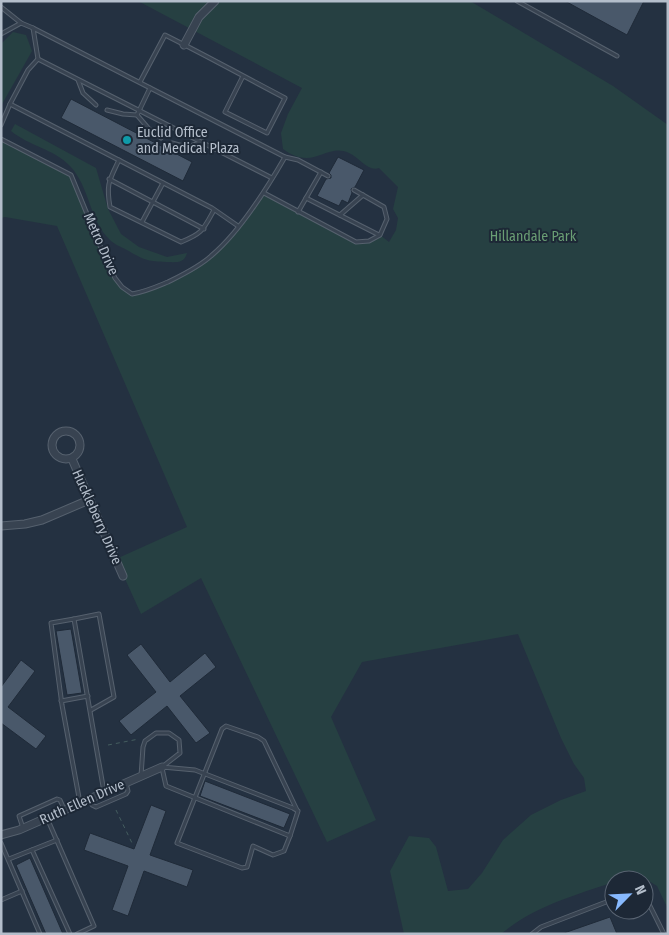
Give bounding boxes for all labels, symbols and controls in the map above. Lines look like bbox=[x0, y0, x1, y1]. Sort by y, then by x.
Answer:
place label: Euclid Office and Medical Plaza bbox=[137, 124, 240, 157]
marker: Euclid Office and Medical Plaza bbox=[121, 134, 133, 146]
street label: Metro Drive bbox=[80, 210, 122, 278]
park label: Hillandale Park bbox=[490, 228, 577, 245]
street label: Huckleberry Drive bbox=[68, 467, 126, 567]
street label: Ruth Ellen Drive bbox=[37, 776, 127, 828]
north arrow bbox=[604, 870, 654, 920]
text: N bbox=[631, 883, 650, 897]

